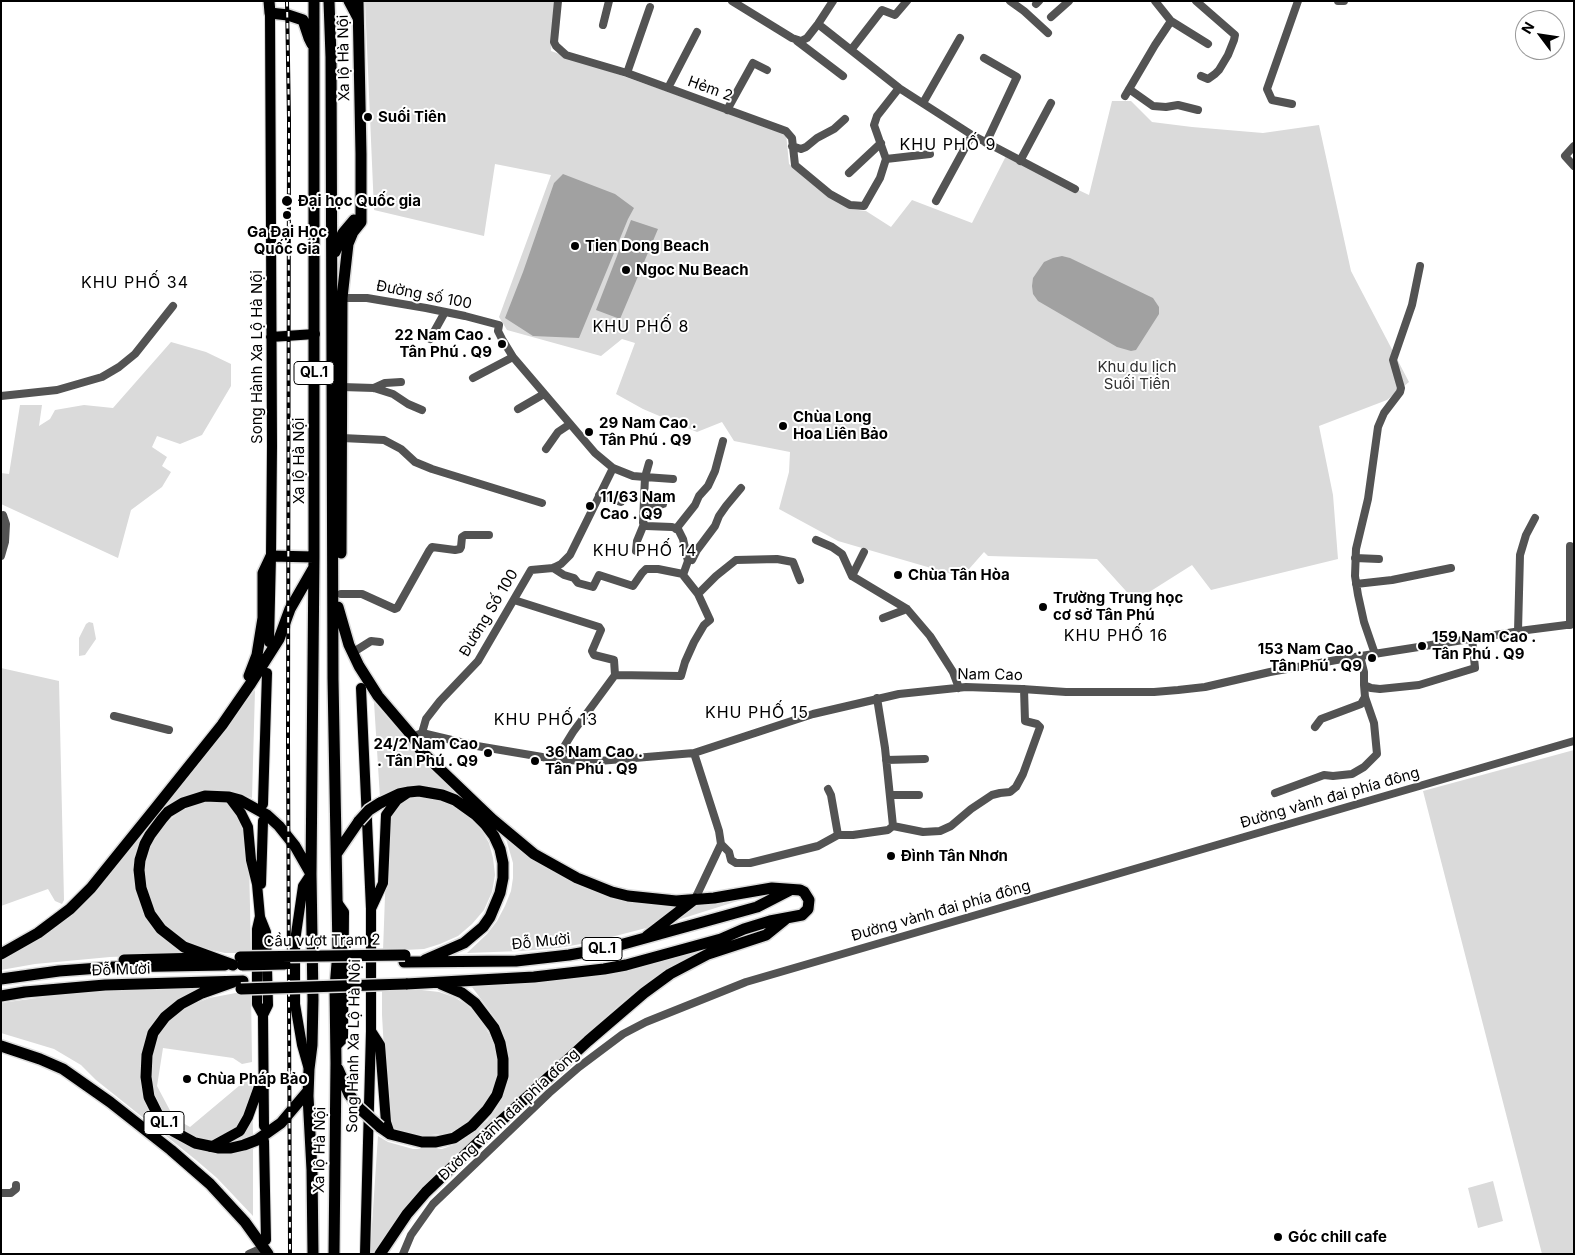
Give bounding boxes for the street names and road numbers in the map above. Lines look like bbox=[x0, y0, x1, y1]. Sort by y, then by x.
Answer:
street label: Xa lộ Hà Nội bbox=[334, 15, 354, 101]
street label: Hẻm 2 bbox=[685, 73, 735, 105]
street label: Song Hành Xa Lộ Hà Nội bbox=[248, 270, 266, 444]
street label: Đường số 100 bbox=[375, 277, 473, 313]
road number: QL.1 bbox=[294, 362, 334, 384]
street label: Xa lộ Hà Nội bbox=[290, 418, 308, 504]
street label: Đường Số 100 bbox=[456, 566, 522, 660]
street label: Nam Cao bbox=[957, 665, 1023, 685]
street label: Đường vành đai phía đông bbox=[1238, 764, 1422, 832]
street label: Đường vành đai phía đông bbox=[849, 877, 1033, 945]
street label: Đỗ Mười bbox=[511, 930, 571, 954]
street label: Cầu vượt Trạm 2 bbox=[263, 931, 381, 951]
road number: QL.1 bbox=[582, 938, 622, 961]
street label: Song Hành Xa Lộ Hà Nội bbox=[343, 959, 365, 1133]
street label: Đỗ Mười bbox=[91, 960, 151, 980]
street label: Đường vành đai phía đông bbox=[435, 1045, 583, 1185]
street label: Xa lộ Hà Nội bbox=[310, 1107, 330, 1193]
road number: QL.1 bbox=[144, 1112, 184, 1134]

